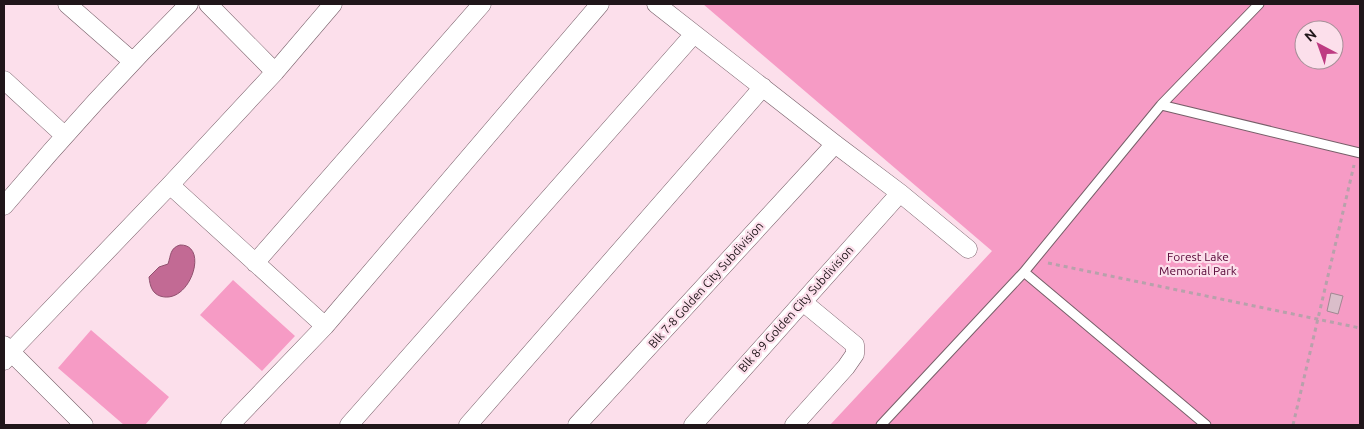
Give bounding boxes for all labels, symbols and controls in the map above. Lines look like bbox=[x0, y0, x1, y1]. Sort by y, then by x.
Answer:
north arrow bbox=[1294, 20, 1344, 70]
text: N bbox=[1301, 26, 1320, 45]
street label: Blk 7-8 Golden City Subdivision bbox=[646, 219, 766, 350]
street label: Blk 8-9 Golden City Subdivision bbox=[736, 243, 856, 374]
park label: Forest Lake Memorial Park bbox=[1159, 250, 1237, 277]

